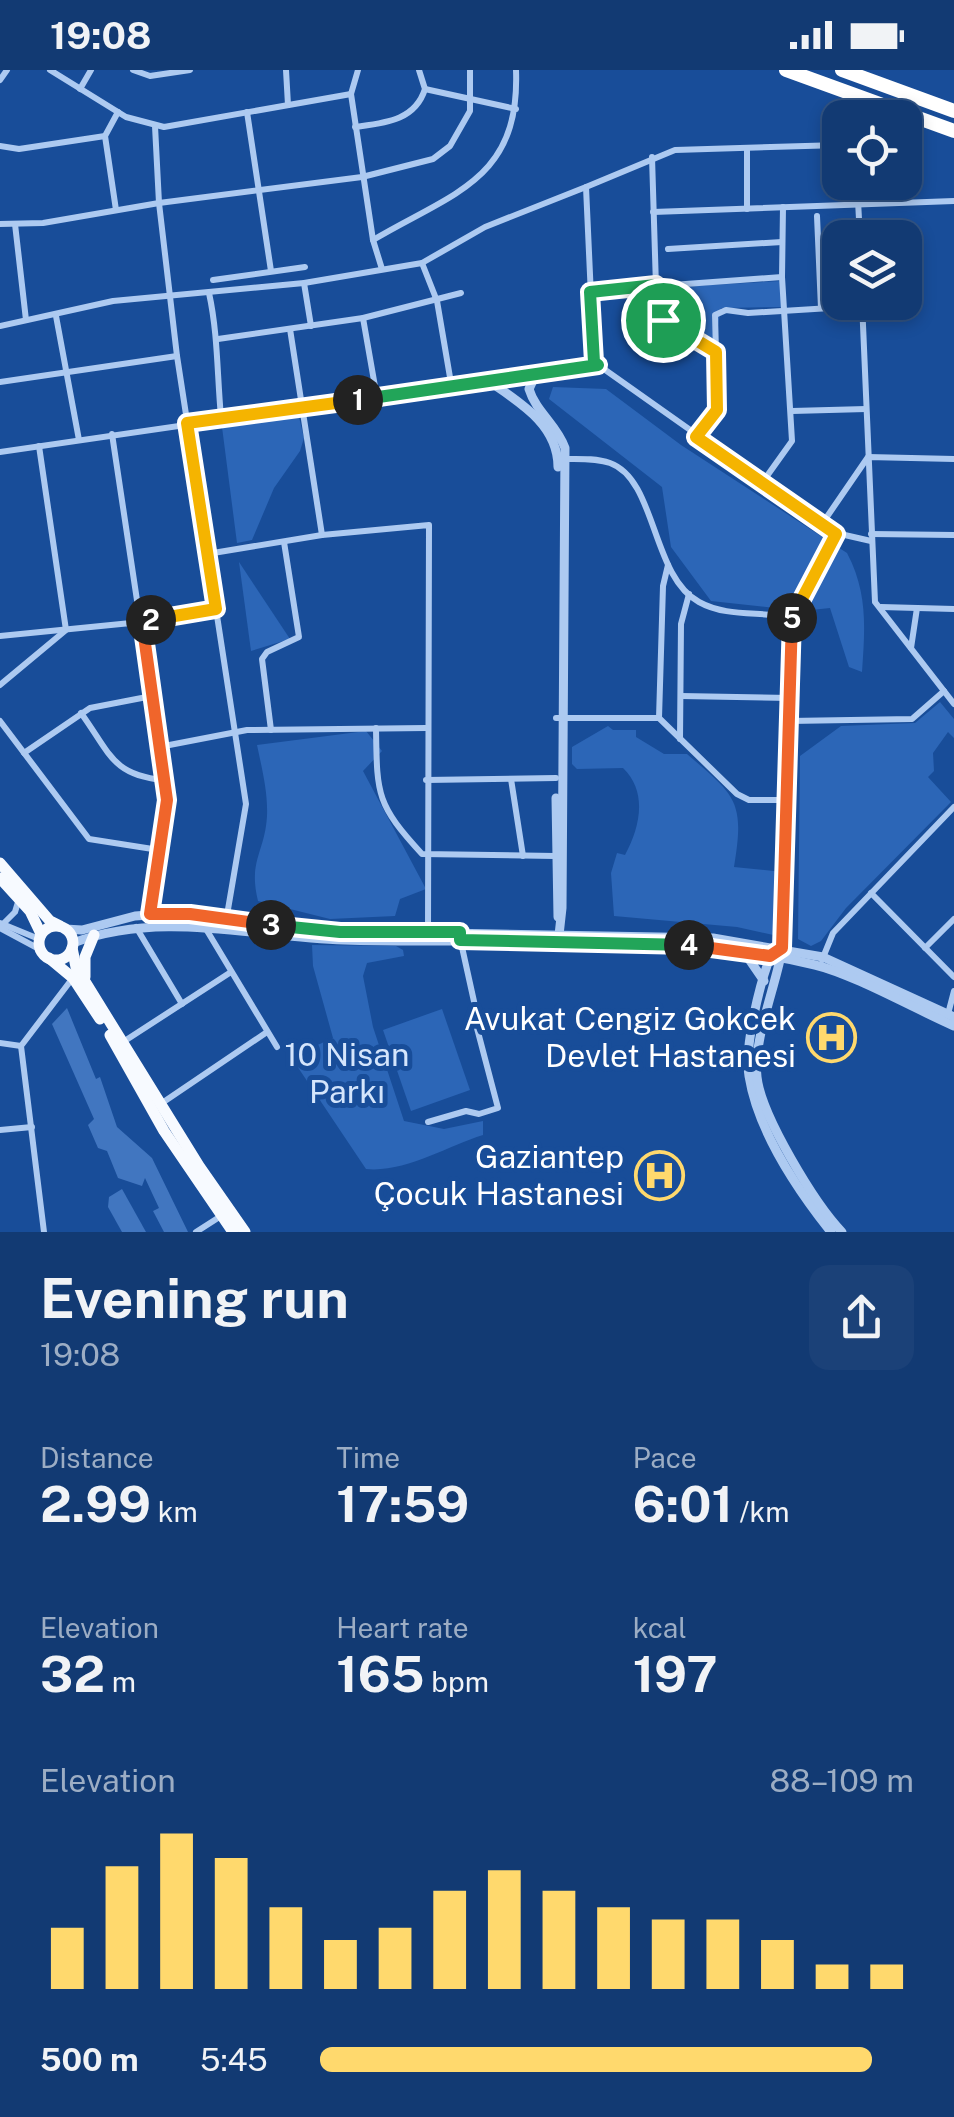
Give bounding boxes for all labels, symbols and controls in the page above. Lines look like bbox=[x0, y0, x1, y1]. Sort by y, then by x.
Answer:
text: 19:08 bbox=[50, 13, 151, 58]
map controls bbox=[822, 100, 922, 320]
button: locate bbox=[822, 100, 922, 200]
button: layers bbox=[822, 220, 922, 320]
pin bbox=[621, 278, 706, 363]
icon: arrive bbox=[636, 293, 691, 348]
pin: 1 bbox=[333, 375, 383, 425]
text: 1 bbox=[352, 383, 364, 416]
pin: 5 bbox=[767, 593, 817, 643]
pin: 2 bbox=[126, 595, 176, 645]
text: 5 bbox=[783, 601, 801, 634]
text: 2 bbox=[142, 603, 160, 636]
pin: 3 bbox=[246, 900, 296, 950]
text: 3 bbox=[262, 908, 280, 941]
pin: 4 bbox=[664, 920, 714, 970]
text: 4 bbox=[680, 928, 698, 961]
place label: Avukat Cengiz Gokcek Devlet Hastanesi bbox=[464, 1000, 796, 1074]
hospital icon: Avukat Cengiz Gokcek Devlet Hastanesi bbox=[805, 1011, 857, 1063]
park label: 10 Nisan Parkı bbox=[285, 1036, 409, 1110]
place label: Gaziantep Çocuk Hastanesi bbox=[374, 1138, 624, 1212]
hospital icon: Gaziantep Çocuk Hastanesi bbox=[633, 1149, 685, 1201]
button: share bbox=[809, 1265, 914, 1370]
text: Evening run bbox=[40, 1266, 349, 1330]
text: 19:08 bbox=[40, 1336, 120, 1373]
text: Distance bbox=[40, 1441, 154, 1474]
text: Time bbox=[336, 1441, 400, 1474]
text: Pace bbox=[633, 1441, 697, 1474]
text: 2.99 bbox=[40, 1474, 151, 1533]
text: 17:59 bbox=[336, 1474, 469, 1533]
text: 6:01 bbox=[633, 1474, 733, 1533]
text: km bbox=[151, 1495, 198, 1528]
text: /km bbox=[733, 1495, 789, 1528]
text: Elevation bbox=[40, 1611, 159, 1644]
text: Heart rate bbox=[336, 1611, 469, 1644]
text: kcal bbox=[633, 1611, 687, 1644]
text: 32 bbox=[40, 1644, 105, 1703]
text: 165 bbox=[336, 1644, 425, 1703]
text: 197 bbox=[633, 1644, 717, 1703]
text: m bbox=[105, 1665, 136, 1698]
text: bpm bbox=[425, 1665, 489, 1698]
text: Elevation bbox=[40, 1762, 176, 1799]
text: 88–109 m bbox=[770, 1762, 914, 1799]
text: 500 m bbox=[40, 2041, 139, 2078]
text: 5:45 bbox=[200, 2041, 268, 2078]

